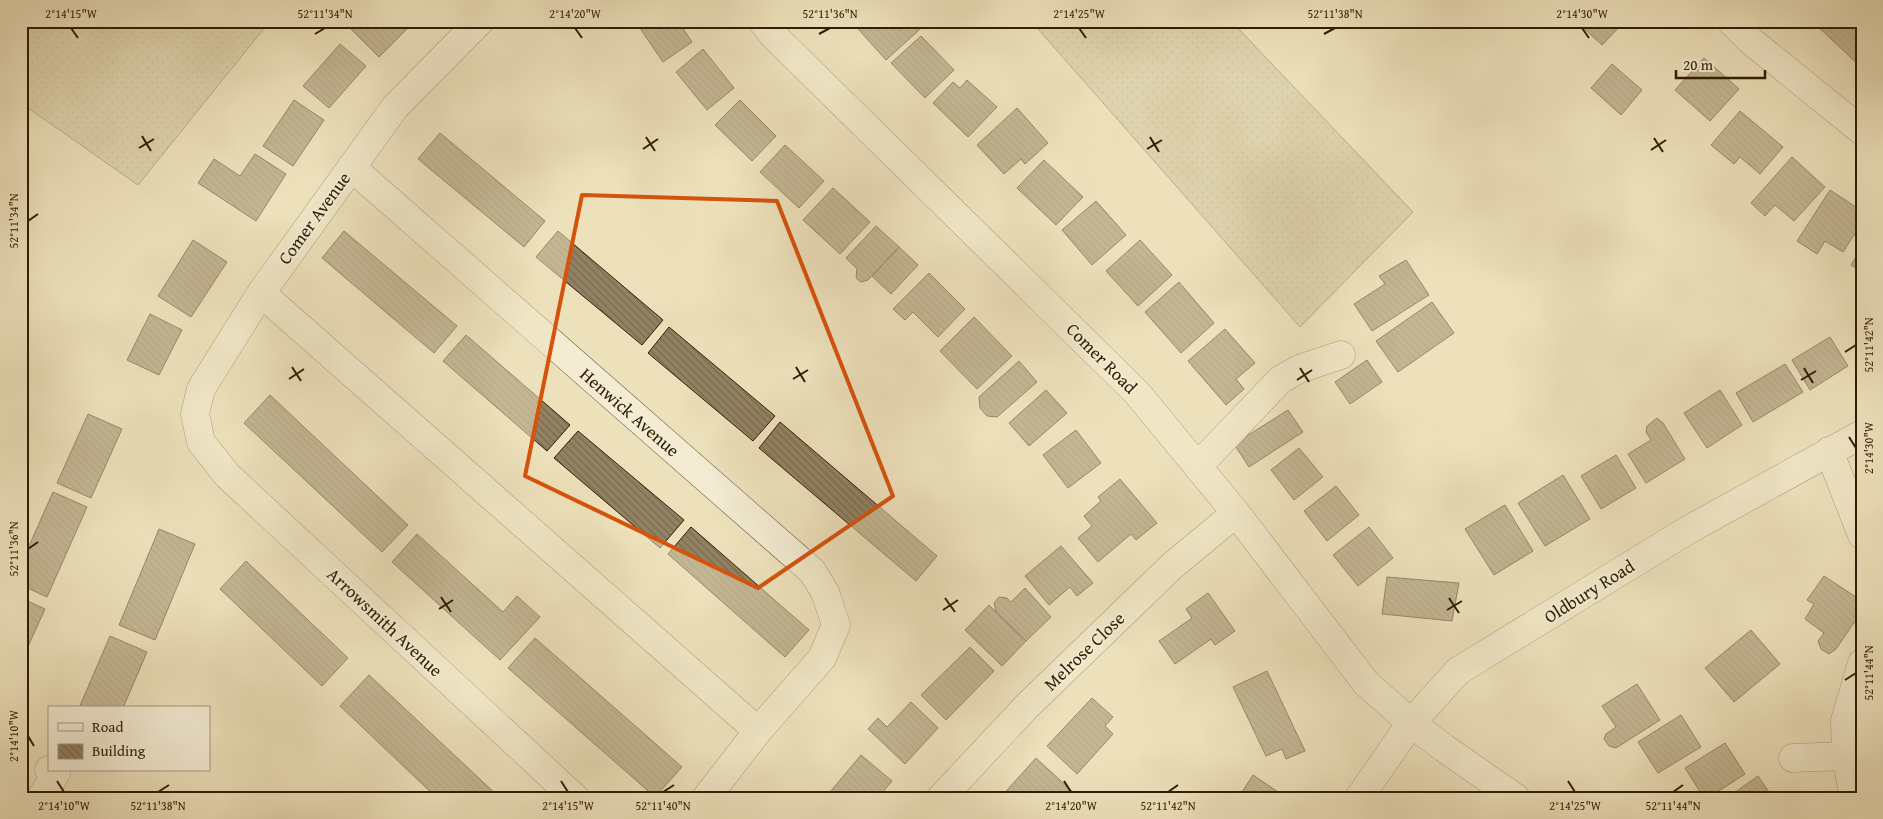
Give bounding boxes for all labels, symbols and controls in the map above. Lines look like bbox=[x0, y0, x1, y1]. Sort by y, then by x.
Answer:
text: 2°14'15"W bbox=[45, 5, 98, 22]
text: 52°11'34"N bbox=[297, 5, 353, 22]
text: 2°14'20"W bbox=[549, 5, 602, 22]
text: 52°11'36"N bbox=[802, 5, 858, 22]
text: 2°14'25"W bbox=[1053, 5, 1106, 22]
text: 52°11'38"N bbox=[1307, 5, 1363, 22]
text: 2°14'30"W bbox=[1556, 5, 1609, 22]
scale bar bbox=[1676, 48, 1764, 80]
text: 20 m bbox=[1683, 54, 1714, 75]
street label: Comer Avenue bbox=[271, 166, 357, 270]
text: 52°11'34"N bbox=[5, 193, 22, 249]
street label: Comer Road bbox=[1060, 316, 1144, 400]
text: 52°11'42"N bbox=[1860, 317, 1877, 373]
street label: Henwick Avenue bbox=[574, 361, 686, 463]
text: 2°14'30"W bbox=[1860, 421, 1877, 474]
text: 52°11'36"N bbox=[5, 521, 22, 577]
street label: Oldbury Road bbox=[1538, 552, 1640, 630]
street label: Arrowsmith Avenue bbox=[321, 561, 449, 683]
street label: Melrose Close bbox=[1037, 605, 1131, 697]
text: 52°11'44"N bbox=[1860, 645, 1877, 701]
legend bbox=[48, 706, 210, 772]
text: 2°14'10"W bbox=[5, 709, 22, 762]
text: Road bbox=[92, 716, 123, 737]
text: Building bbox=[92, 740, 146, 761]
text: 2°14'10"W bbox=[38, 797, 91, 814]
text: 52°11'38"N bbox=[130, 797, 186, 814]
text: 2°14'15"W bbox=[542, 797, 595, 814]
text: 52°11'40"N bbox=[635, 797, 691, 814]
text: 2°14'20"W bbox=[1045, 797, 1098, 814]
text: 52°11'42"N bbox=[1140, 797, 1196, 814]
text: 2°14'25"W bbox=[1549, 797, 1602, 814]
text: 52°11'44"N bbox=[1645, 797, 1701, 814]

